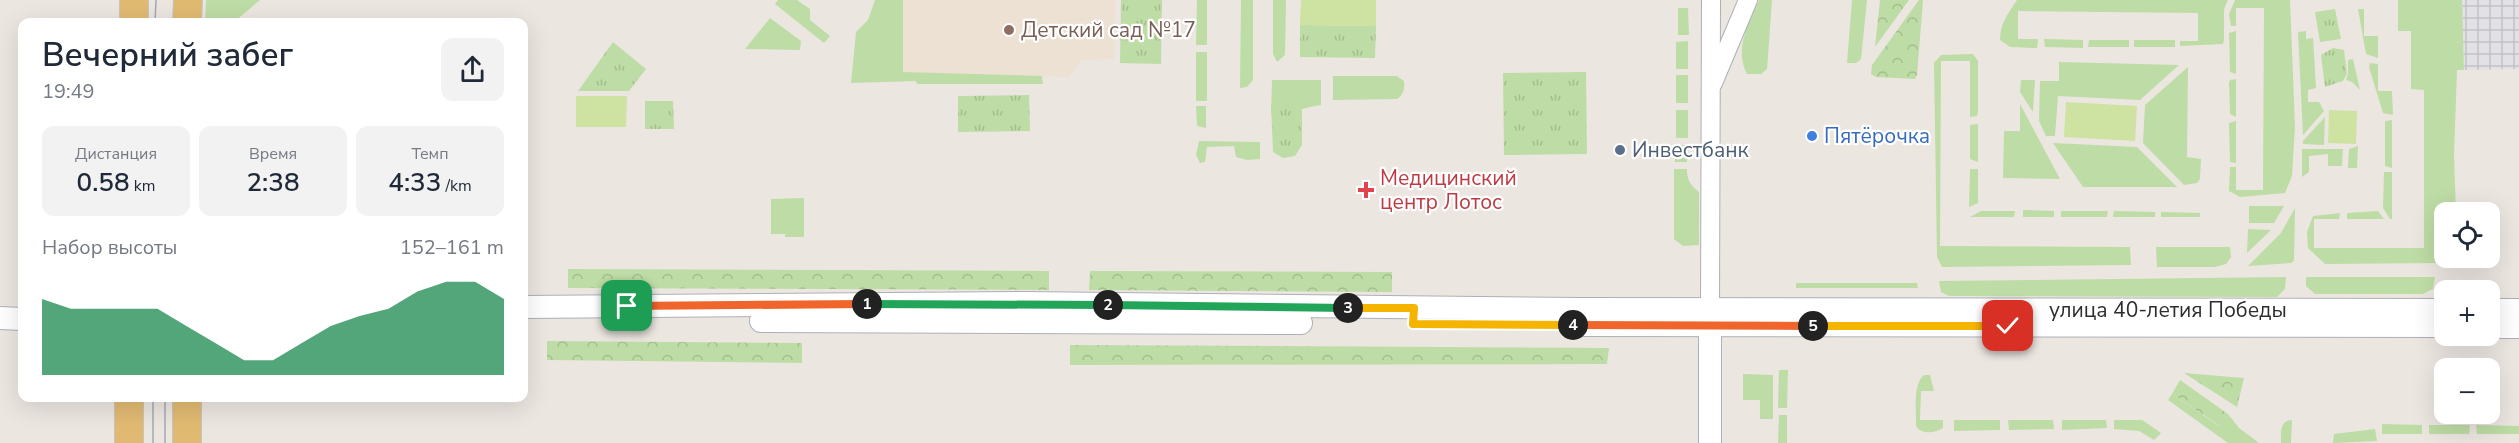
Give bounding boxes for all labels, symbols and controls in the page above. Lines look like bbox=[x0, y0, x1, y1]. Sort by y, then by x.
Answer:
place label: Детский сад №17 bbox=[1021, 16, 1196, 44]
marker: Детский сад №17 bbox=[1002, 23, 1016, 37]
text: Вечерний забег bbox=[42, 33, 293, 78]
button: share bbox=[441, 38, 504, 101]
text: 19:49 bbox=[42, 78, 95, 105]
place label: Пятёрочка bbox=[1824, 122, 1930, 150]
marker: Пятёрочка bbox=[1805, 129, 1819, 143]
place label: Инвестбанк bbox=[1632, 136, 1750, 164]
text: Дистанция bbox=[75, 143, 157, 165]
text: Время bbox=[249, 143, 297, 165]
text: Темп bbox=[412, 143, 448, 165]
marker: Инвестбанк bbox=[1613, 143, 1627, 157]
place label: Медицинский центр Лотос bbox=[1380, 164, 1517, 216]
text: 0.58 bbox=[77, 165, 130, 200]
text: 2:38 bbox=[247, 165, 299, 200]
text: 4:33 bbox=[388, 165, 441, 200]
text: km bbox=[130, 175, 155, 197]
text: /km bbox=[441, 175, 472, 197]
marker: Медицинский центр Лотос bbox=[1357, 181, 1375, 199]
map controls bbox=[2434, 202, 2500, 424]
button: locate bbox=[2434, 202, 2500, 268]
text: Набор высоты bbox=[42, 234, 177, 261]
text: 152–161 m bbox=[400, 234, 504, 261]
pin bbox=[601, 280, 652, 331]
button: + bbox=[2434, 280, 2500, 346]
icon: arrive bbox=[610, 289, 643, 322]
pin: 1 bbox=[852, 289, 882, 319]
pin: 2 bbox=[1093, 290, 1123, 320]
text: 1 bbox=[862, 293, 872, 315]
pin: 3 bbox=[1333, 293, 1363, 323]
text: 2 bbox=[1103, 294, 1113, 316]
street label: улица 40-летия Победы bbox=[2049, 296, 2287, 324]
text: 3 bbox=[1343, 297, 1353, 319]
pin bbox=[1982, 300, 2033, 351]
icon: check bbox=[1991, 309, 2024, 342]
pin: 4 bbox=[1558, 310, 1588, 340]
pin: 5 bbox=[1798, 311, 1828, 341]
text: 4 bbox=[1568, 314, 1578, 336]
text: 5 bbox=[1808, 315, 1818, 337]
button: − bbox=[2434, 358, 2500, 424]

